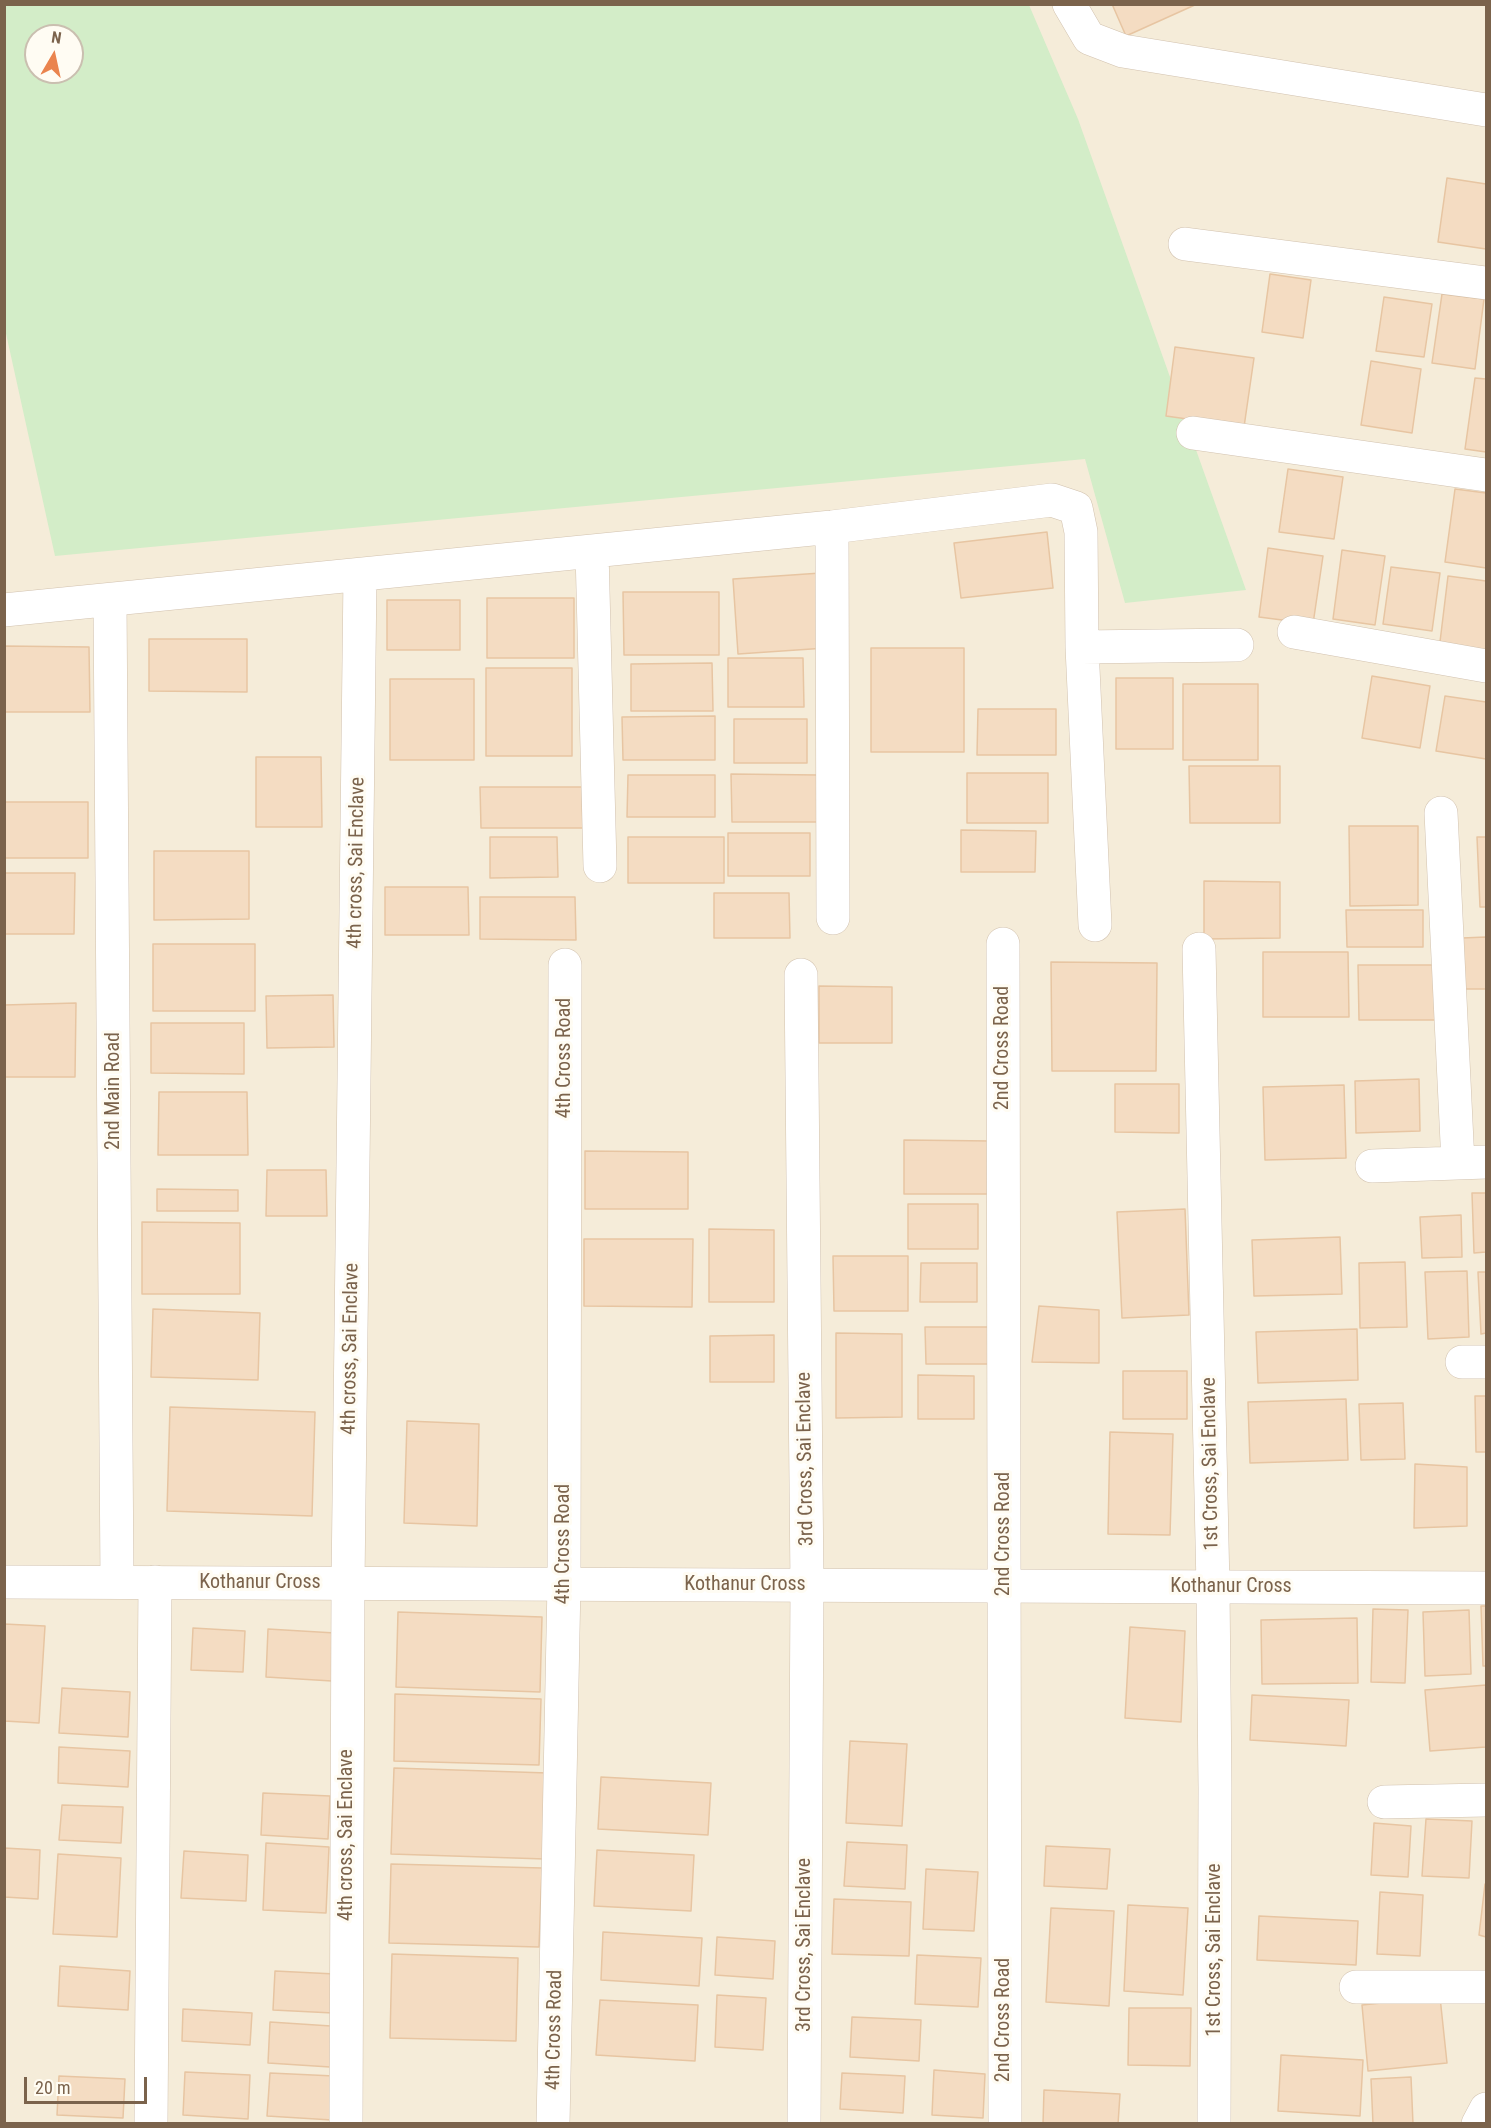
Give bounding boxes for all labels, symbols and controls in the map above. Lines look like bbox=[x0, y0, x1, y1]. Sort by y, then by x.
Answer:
north arrow bbox=[24, 24, 84, 84]
text: N bbox=[50, 28, 63, 48]
street label: 4th cross, Sai Enclave bbox=[344, 777, 370, 949]
street label: 2nd Cross Road bbox=[991, 986, 1015, 1110]
street label: 4th Cross Road bbox=[553, 998, 577, 1118]
street label: 2nd Main Road bbox=[102, 1032, 126, 1150]
street label: 4th cross, Sai Enclave bbox=[338, 1263, 364, 1435]
street label: 3rd Cross, Sai Enclave bbox=[792, 1372, 820, 1546]
street label: 1st Cross, Sai Enclave bbox=[1197, 1377, 1225, 1551]
street label: 2nd Cross Road bbox=[992, 1472, 1016, 1596]
street label: 4th Cross Road bbox=[552, 1484, 576, 1604]
street label: Kothanur Cross bbox=[199, 1571, 321, 1595]
street label: Kothanur Cross bbox=[684, 1573, 806, 1597]
street label: Kothanur Cross bbox=[1170, 1575, 1292, 1599]
street label: 4th cross, Sai Enclave bbox=[335, 1749, 359, 1921]
street label: 3rd Cross, Sai Enclave bbox=[793, 1858, 817, 2032]
street label: 1st Cross, Sai Enclave bbox=[1203, 1863, 1227, 2037]
street label: 2nd Cross Road bbox=[992, 1958, 1016, 2082]
street label: 4th Cross Road bbox=[542, 1970, 568, 2090]
scale bar bbox=[27, 2065, 150, 2103]
text: 20 m bbox=[35, 2077, 70, 2098]

